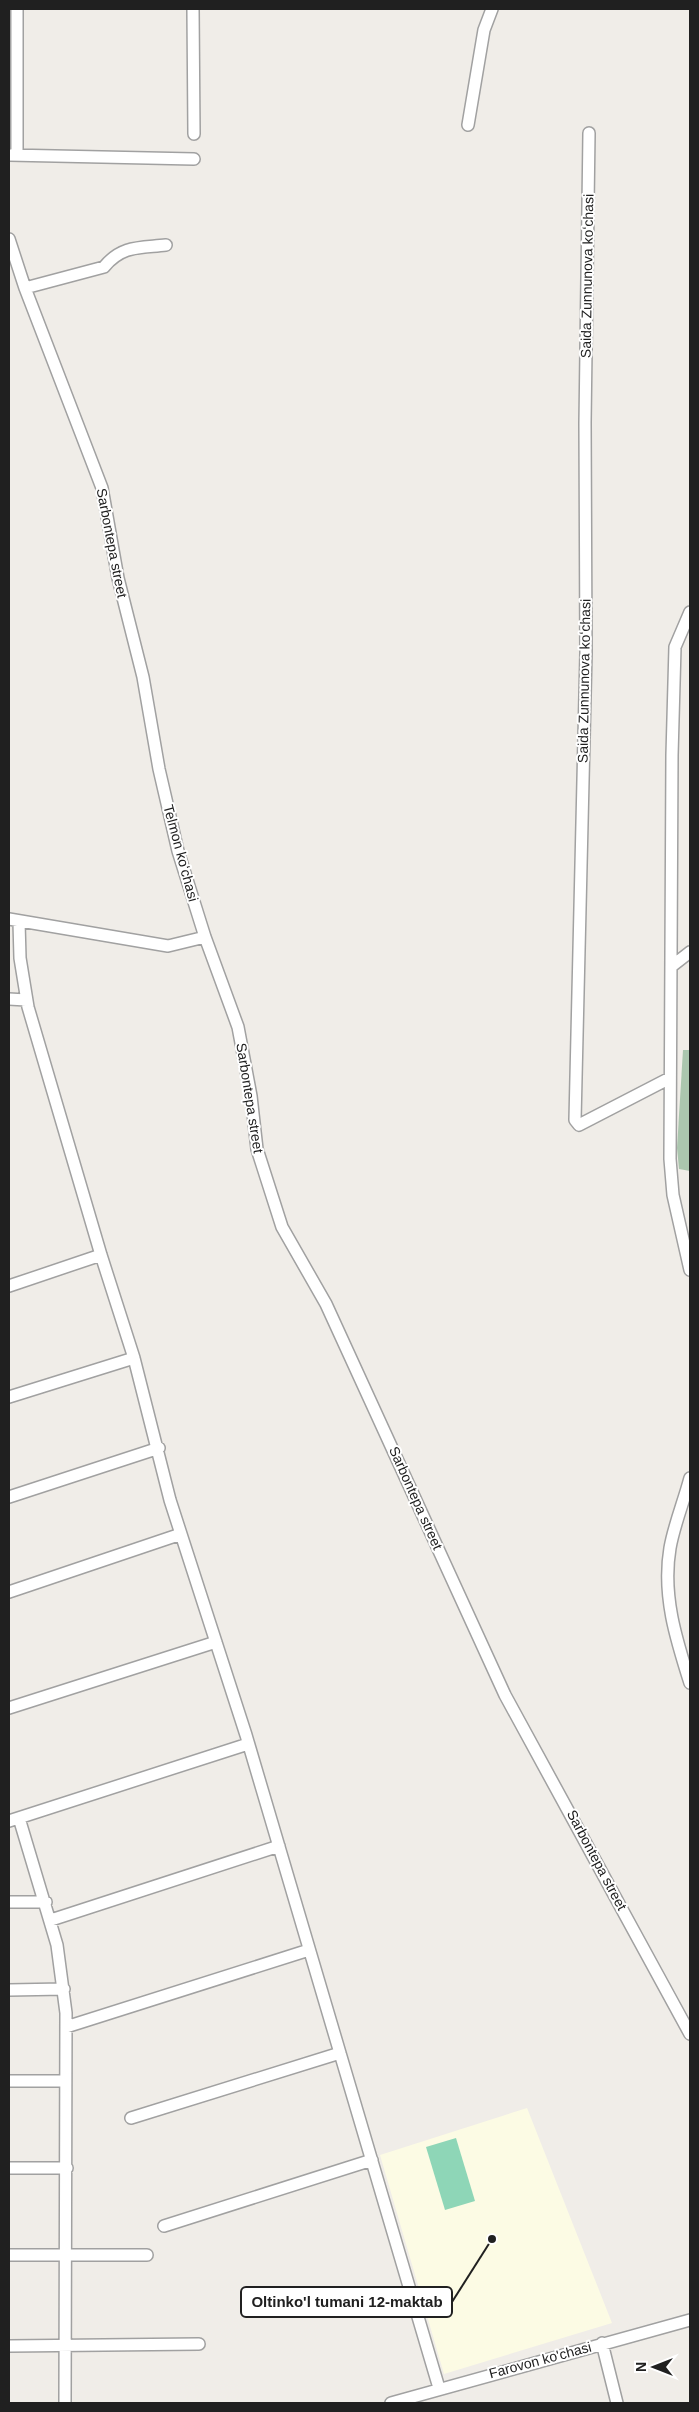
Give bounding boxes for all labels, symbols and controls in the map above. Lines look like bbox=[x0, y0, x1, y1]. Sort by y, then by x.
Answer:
street label: Saida Zunnunova koʻchasi bbox=[578, 194, 596, 358]
street label: Sarbontepa street bbox=[94, 487, 130, 599]
street label: Saida Zunnunova koʻchasi bbox=[575, 599, 593, 763]
street label: Telmon koʻchasi bbox=[160, 803, 202, 903]
street label: Sarbontepa street bbox=[233, 1042, 267, 1154]
street label: Sarbontepa street bbox=[386, 1444, 446, 1552]
street label: Sarbontepa street bbox=[564, 1807, 630, 1913]
callout: Oltinko'l tumani 12-maktab bbox=[241, 2287, 452, 2317]
text: Oltinko'l tumani 12-maktab bbox=[251, 2293, 443, 2310]
street label: Farovon ko'chasi bbox=[487, 2339, 593, 2381]
north arrow bbox=[629, 2342, 679, 2392]
text: N bbox=[633, 2362, 649, 2372]

